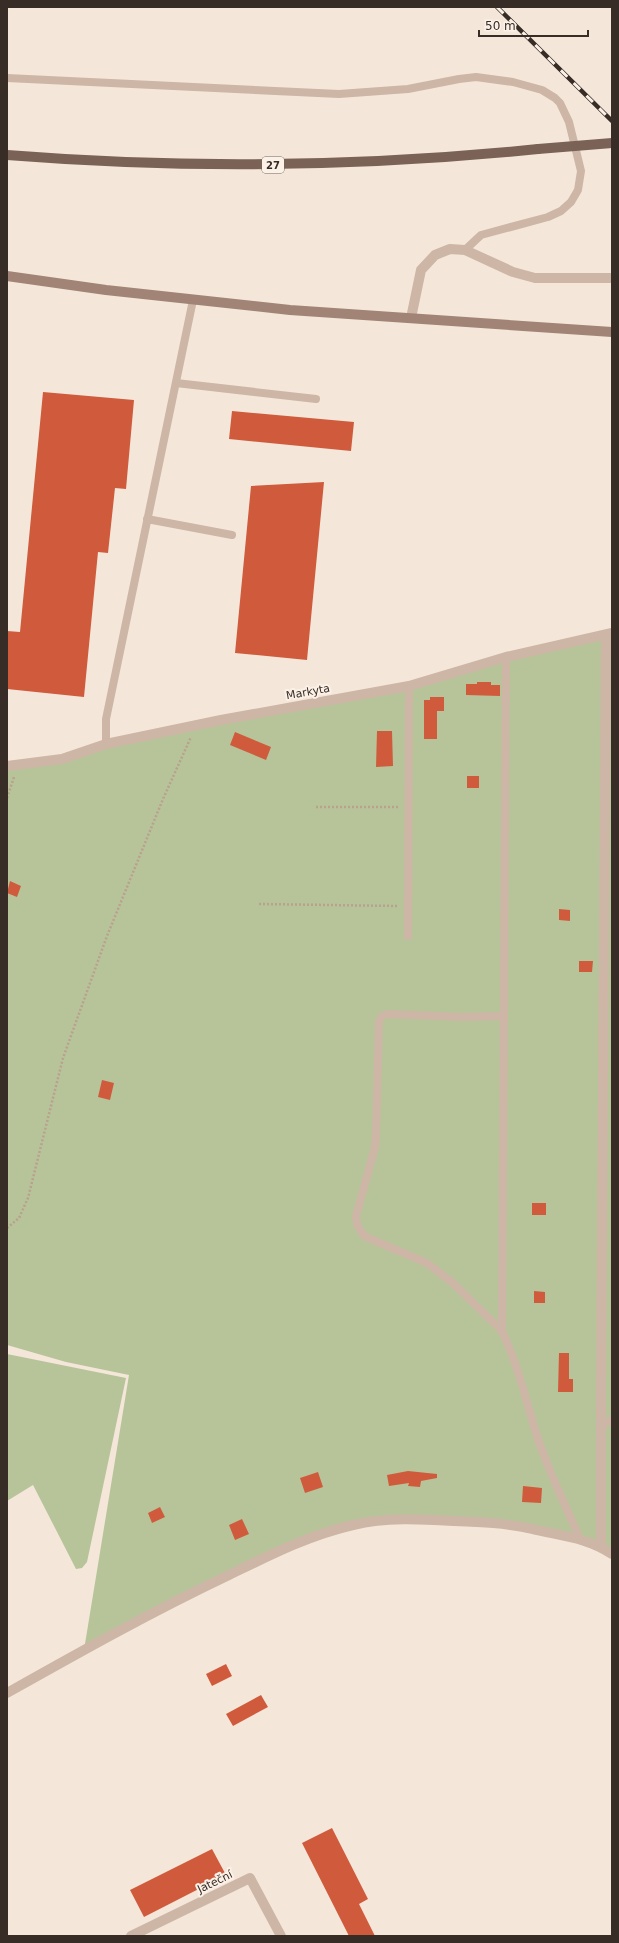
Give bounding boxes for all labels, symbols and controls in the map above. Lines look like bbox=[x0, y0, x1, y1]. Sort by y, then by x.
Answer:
scale bar bbox=[479, 12, 588, 38]
text: 50 m bbox=[485, 19, 516, 33]
road number: 27 bbox=[262, 157, 284, 173]
street label: Markyta bbox=[285, 682, 331, 702]
street label: Jateční bbox=[195, 1868, 235, 1896]

